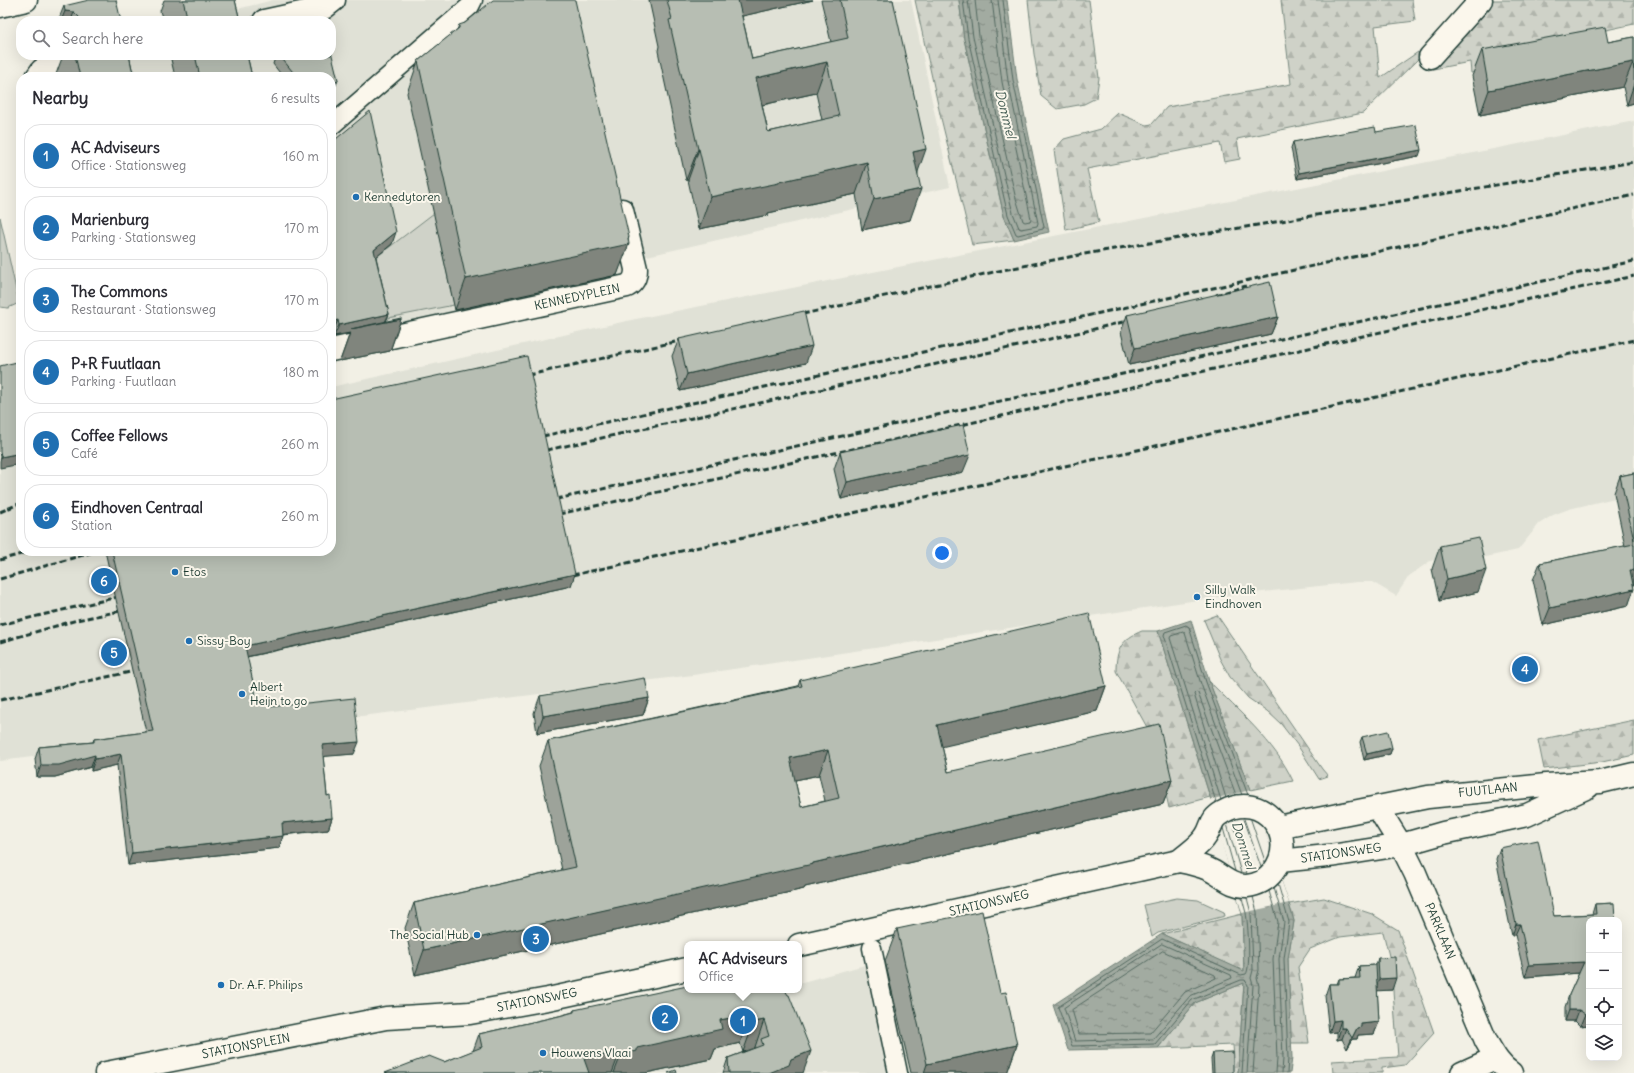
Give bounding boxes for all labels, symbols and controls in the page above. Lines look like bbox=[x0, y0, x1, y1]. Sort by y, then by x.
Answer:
search box bbox=[16, 16, 336, 60]
icon: search bbox=[30, 27, 52, 49]
text: Search here bbox=[62, 29, 143, 48]
text: Nearby bbox=[32, 87, 88, 109]
water label: Dommel bbox=[991, 88, 1020, 142]
text: 6 results bbox=[271, 90, 320, 107]
text: AC Adviseurs bbox=[71, 138, 160, 157]
text: 1 bbox=[43, 148, 49, 165]
text: 160 m bbox=[283, 148, 319, 165]
text: Office · Stationsweg bbox=[71, 157, 186, 174]
place label: Kennedytoren bbox=[364, 189, 441, 204]
marker: Kennedytoren bbox=[351, 192, 361, 202]
text: Marienburg bbox=[71, 210, 149, 229]
text: 2 bbox=[42, 220, 50, 237]
text: 170 m bbox=[284, 220, 319, 237]
text: Parking · Stationsweg bbox=[71, 229, 196, 246]
street label: KENNEDYPLEIN bbox=[533, 280, 621, 313]
text: The Commons bbox=[71, 282, 168, 301]
text: 3 bbox=[42, 292, 50, 309]
text: 170 m bbox=[284, 292, 319, 309]
text: Restaurant · Stationsweg bbox=[71, 301, 216, 318]
text: P+R Fuutlaan bbox=[71, 354, 161, 373]
text: 4 bbox=[42, 364, 50, 381]
text: 180 m bbox=[283, 364, 319, 381]
text: Parking · Fuutlaan bbox=[71, 373, 176, 390]
text: Coffee Fellows bbox=[71, 426, 168, 445]
text: 5 bbox=[42, 436, 50, 453]
text: 260 m bbox=[281, 436, 319, 453]
text: Café bbox=[71, 445, 98, 462]
text: Eindhoven Centraal bbox=[71, 498, 203, 517]
text: 6 bbox=[42, 508, 50, 525]
text: 260 m bbox=[281, 508, 319, 525]
text: Station bbox=[71, 517, 112, 534]
your location bbox=[932, 543, 952, 563]
place label: Etos bbox=[183, 564, 206, 579]
pin: 6 bbox=[91, 566, 117, 596]
marker: Etos bbox=[170, 567, 180, 577]
place label: Silly Walk Eindhoven bbox=[1205, 582, 1262, 611]
marker: Silly Walk Eindhoven bbox=[1192, 592, 1202, 602]
place label: Sissy-Boy bbox=[197, 633, 251, 648]
marker: Sissy-Boy bbox=[184, 636, 194, 646]
pin: 5 bbox=[101, 638, 127, 668]
pin: 4 bbox=[1512, 654, 1538, 684]
place label: Albert Heijn to go bbox=[250, 679, 308, 708]
marker: Albert Heijn to go bbox=[237, 689, 247, 699]
street label: FUUTLAAN bbox=[1457, 779, 1518, 800]
water label: Dommel bbox=[1228, 819, 1260, 873]
street label: STATIONSWEG bbox=[1299, 839, 1383, 866]
street label: STATIONSWEG bbox=[947, 886, 1031, 919]
street label: PARKLAAN bbox=[1422, 900, 1459, 961]
map controls bbox=[1586, 917, 1622, 1061]
button: + bbox=[1586, 917, 1622, 953]
pin: 3 bbox=[523, 924, 549, 954]
place label: The Social Hub bbox=[390, 927, 469, 942]
marker: The Social Hub bbox=[472, 930, 482, 940]
popup bbox=[684, 941, 802, 993]
text: AC Adviseurs bbox=[699, 949, 787, 968]
button: − bbox=[1586, 953, 1622, 989]
text: Office bbox=[699, 968, 733, 985]
place label: Dr. A.F. Philips bbox=[229, 977, 303, 992]
marker: Dr. A.F. Philips bbox=[216, 980, 226, 990]
street label: STATIONSWEG bbox=[495, 984, 579, 1015]
button: locate bbox=[1586, 989, 1622, 1025]
pin: 2 bbox=[652, 1003, 678, 1033]
pin: 1 bbox=[730, 1006, 756, 1036]
button: layers bbox=[1586, 1025, 1622, 1061]
street label: STATIONSPLEIN bbox=[201, 1030, 291, 1061]
place label: Houwens Vlaai bbox=[551, 1045, 631, 1060]
marker: Houwens Vlaai bbox=[538, 1048, 548, 1058]

